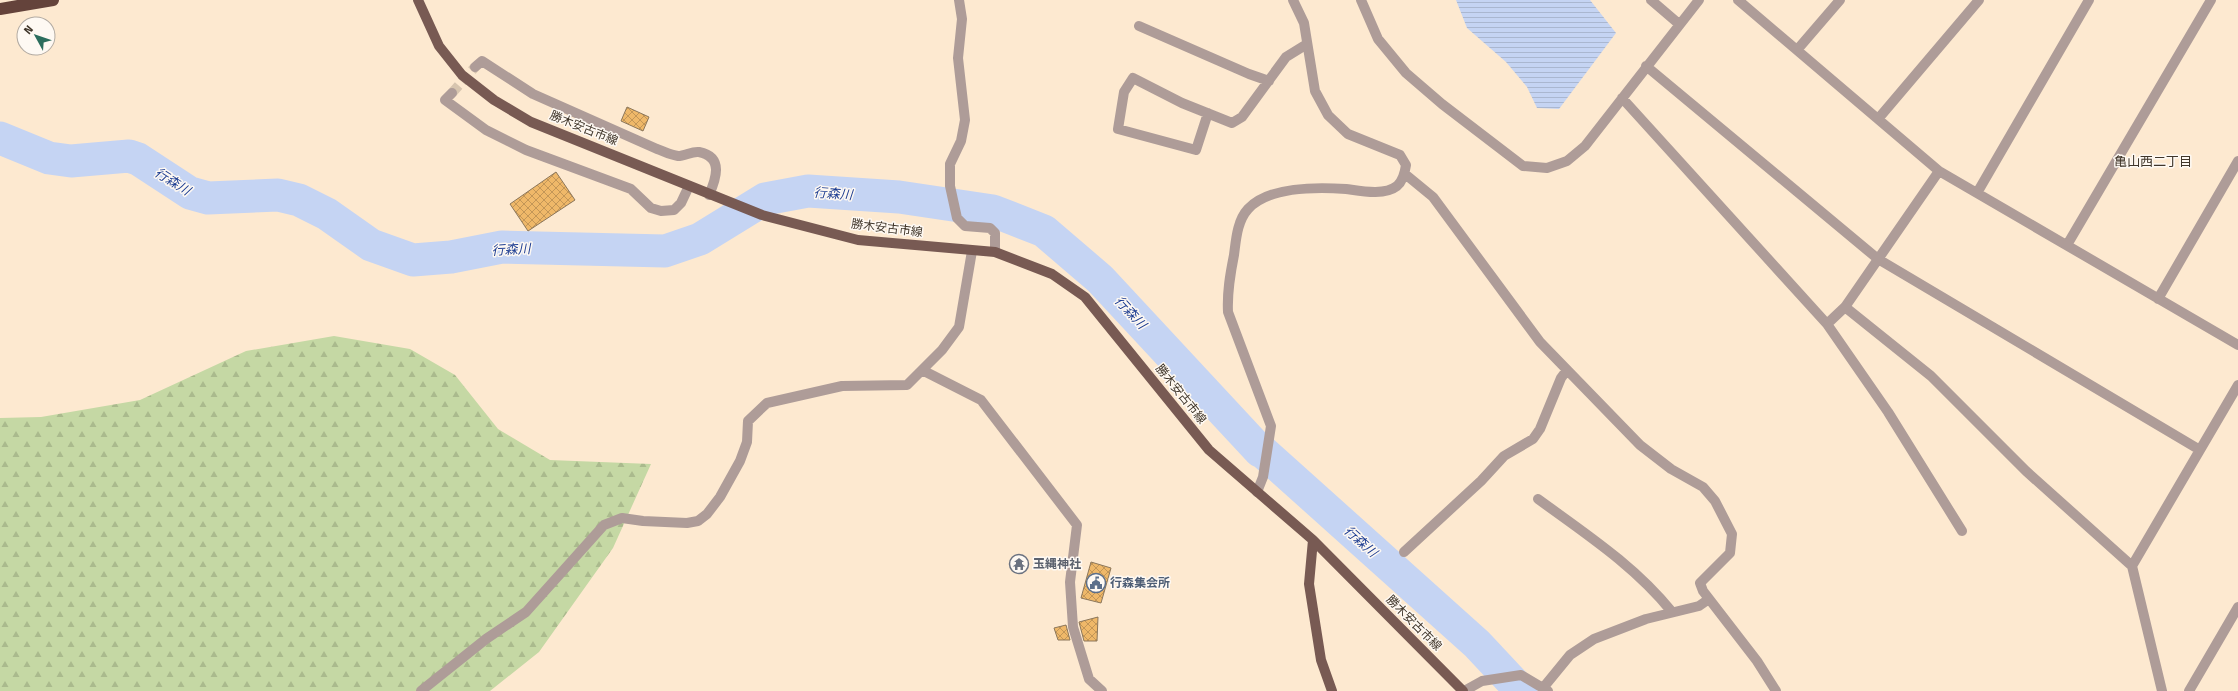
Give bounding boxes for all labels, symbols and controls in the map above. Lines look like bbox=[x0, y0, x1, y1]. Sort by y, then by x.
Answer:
north arrow bbox=[16, 16, 56, 56]
text: N bbox=[21, 23, 36, 37]
street label: 勝木安古市線 bbox=[548, 108, 620, 148]
district label: 亀山西二丁目 bbox=[2114, 154, 2192, 169]
water label: 行森川 bbox=[152, 165, 195, 199]
water label: 行森川 bbox=[813, 185, 855, 202]
street label: 勝木安古市線 bbox=[850, 217, 924, 239]
water label: 行森川 bbox=[491, 241, 533, 258]
water label: 行森川 bbox=[1112, 293, 1151, 333]
street label: 勝木安古市線 bbox=[1153, 362, 1209, 426]
water label: 行森川 bbox=[1341, 523, 1382, 561]
temple icon: 玉縄神社 bbox=[1008, 553, 1030, 575]
place label: 玉縄神社 bbox=[1033, 557, 1081, 571]
public building icon: 行森集会所 bbox=[1085, 572, 1107, 594]
place label: 行森集会所 bbox=[1110, 576, 1170, 590]
street label: 勝木安古市線 bbox=[1384, 593, 1444, 653]

